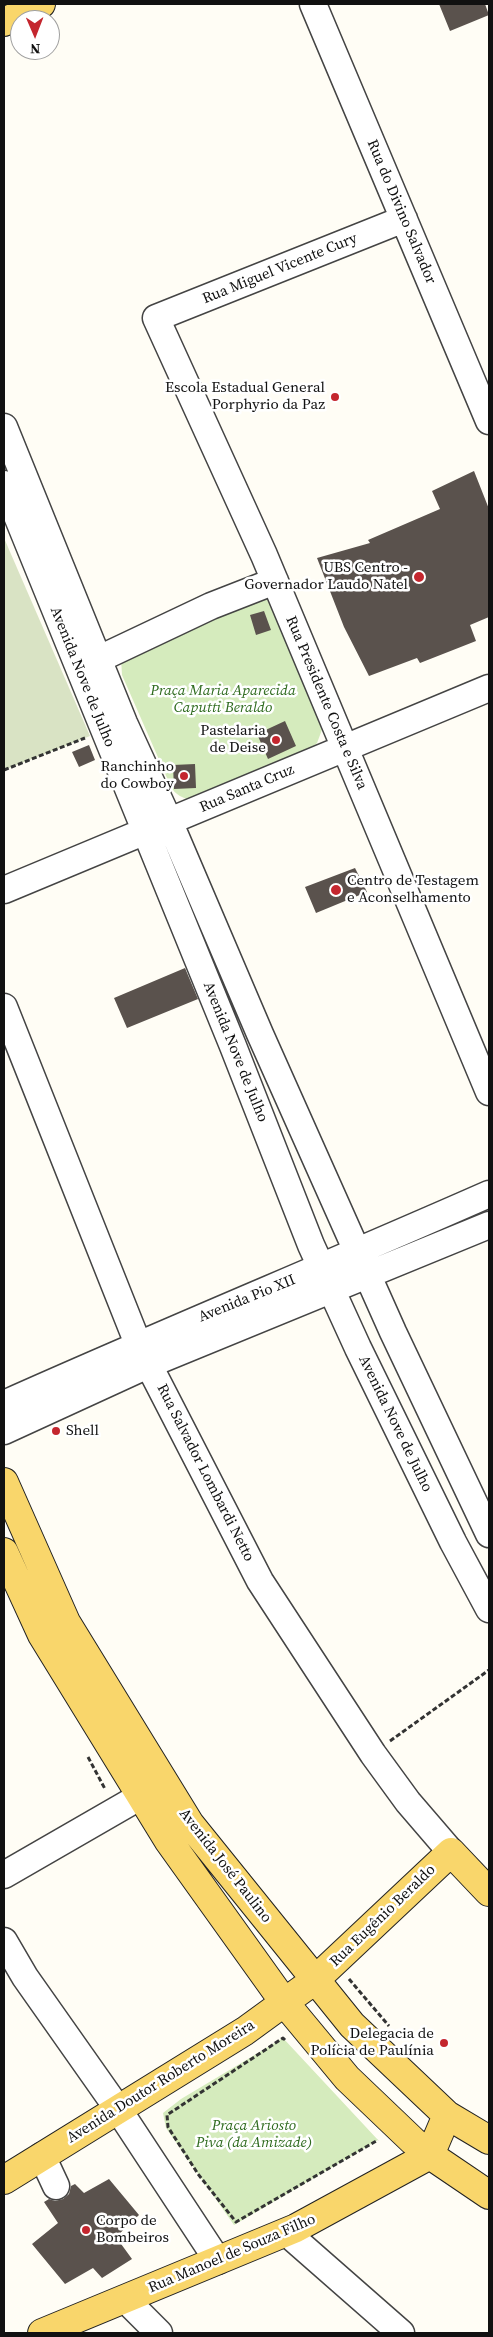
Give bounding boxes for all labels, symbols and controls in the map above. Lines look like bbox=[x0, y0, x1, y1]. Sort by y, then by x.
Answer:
north arrow bbox=[10, 10, 60, 60]
text: N bbox=[30, 39, 41, 59]
street label: Rua do Divino Salvador bbox=[362, 137, 440, 287]
street label: Rua Miguel Vicente Cury bbox=[200, 230, 360, 308]
place label: Escola Estadual General Porphyrio da Paz bbox=[165, 379, 325, 414]
marker: Escola Estadual General Porphyrio da Paz bbox=[329, 391, 341, 403]
place label: UBS Centro - Governador Laudo Natel bbox=[244, 559, 408, 594]
marker: UBS Centro - Governador Laudo Natel bbox=[412, 570, 426, 584]
street label: Avenida Nove de Julho bbox=[46, 604, 118, 750]
street label: Rua Presidente Costa e Silva bbox=[281, 613, 371, 793]
park label: Praça Maria Aparecida Caputti Beraldo bbox=[150, 682, 296, 717]
place label: Pastelaria de Deise bbox=[200, 722, 266, 757]
marker: Pastelaria de Deise bbox=[270, 734, 282, 746]
place label: Ranchinho do Cowboy bbox=[100, 758, 174, 793]
street label: Rua Santa Cruz bbox=[197, 761, 297, 817]
marker: Ranchinho do Cowboy bbox=[178, 770, 190, 782]
place label: Centro de Testagem e Aconselhamento bbox=[347, 872, 479, 907]
marker: Centro de Testagem e Aconselhamento bbox=[329, 883, 343, 897]
street label: Avenida Nove de Julho bbox=[199, 979, 271, 1125]
street label: Avenida Pio XII bbox=[196, 1271, 298, 1327]
street label: Avenida Nove de Julho bbox=[354, 1353, 436, 1495]
street label: Rua Salvador Lombardi Netto bbox=[152, 1381, 258, 1565]
place label: Shell bbox=[66, 1422, 99, 1440]
marker: Shell bbox=[50, 1425, 62, 1437]
street label: Avenida José Paulino bbox=[175, 1805, 275, 1927]
street label: Rua Eugênio Beraldo bbox=[327, 1861, 439, 1971]
street label: Avenida Doutor Roberto Moreira bbox=[64, 2017, 258, 2147]
place label: Delegacia de Polícia de Paulínia bbox=[311, 2025, 434, 2060]
marker: Delegacia de Polícia de Paulínia bbox=[438, 2037, 450, 2049]
park label: Praça Ariosto Piva (da Amizade) bbox=[196, 2117, 312, 2152]
street label: Rua Manoel de Souza Filho bbox=[146, 2211, 318, 2297]
place label: Corpo de Bombeiros bbox=[96, 2212, 169, 2247]
marker: Corpo de Bombeiros bbox=[80, 2224, 92, 2236]

